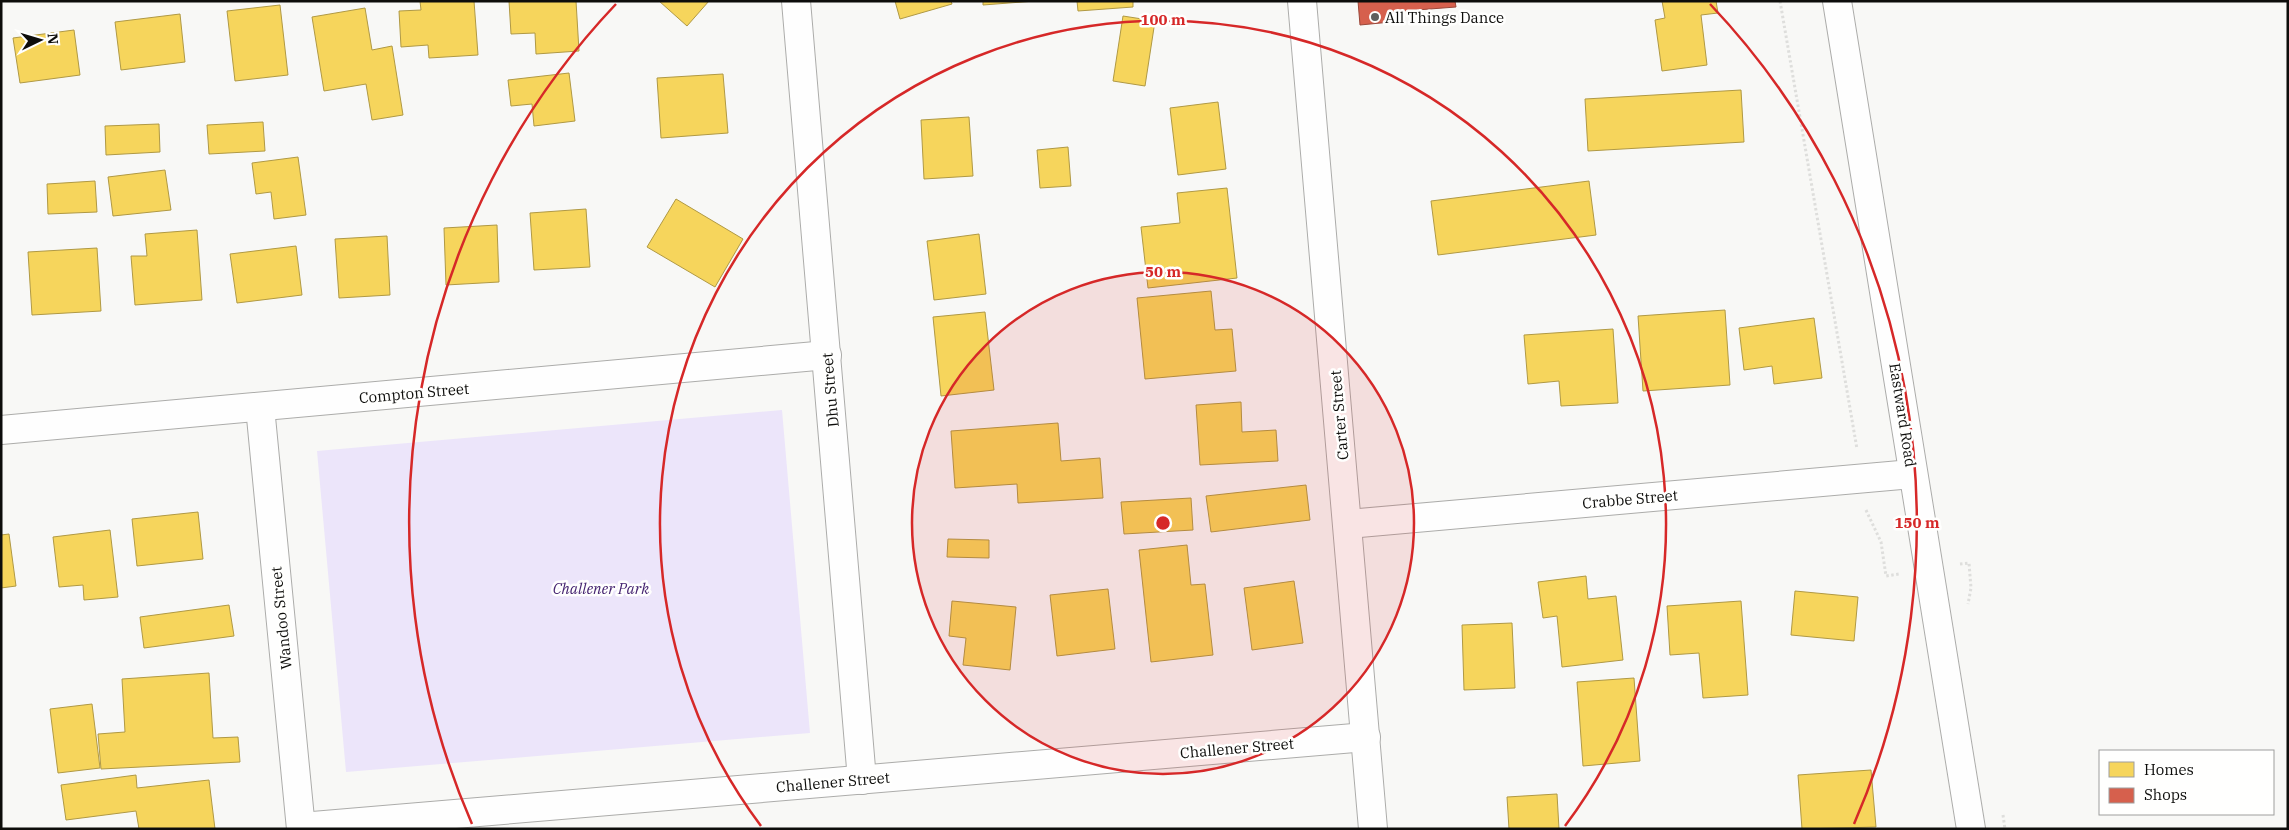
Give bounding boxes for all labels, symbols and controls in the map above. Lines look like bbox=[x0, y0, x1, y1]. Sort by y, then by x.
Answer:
place label: All Things Dance bbox=[1385, 8, 1504, 27]
text: 100 m bbox=[1140, 10, 1186, 29]
marker: All Things Dance bbox=[1369, 11, 1381, 23]
north arrow bbox=[15, 15, 65, 65]
text: N bbox=[44, 33, 62, 45]
text: 50 m bbox=[1145, 262, 1181, 281]
street label: Dhu Street bbox=[817, 352, 843, 428]
street label: Eastward Road bbox=[1885, 362, 1921, 468]
street label: Carter Street bbox=[1326, 369, 1352, 461]
street label: Compton Street bbox=[358, 379, 470, 407]
street label: Crabbe Street bbox=[1581, 485, 1679, 513]
text: 150 m bbox=[1894, 513, 1940, 532]
centre of rings bbox=[1154, 514, 1172, 532]
street label: Wandoo Street bbox=[266, 566, 296, 670]
park label: Challener Park bbox=[553, 579, 649, 598]
street label: Challener Street bbox=[1179, 734, 1295, 762]
legend bbox=[2099, 750, 2274, 815]
text: Homes bbox=[2144, 760, 2194, 779]
street label: Challener Street bbox=[775, 768, 891, 796]
text: Shops bbox=[2144, 785, 2187, 804]

